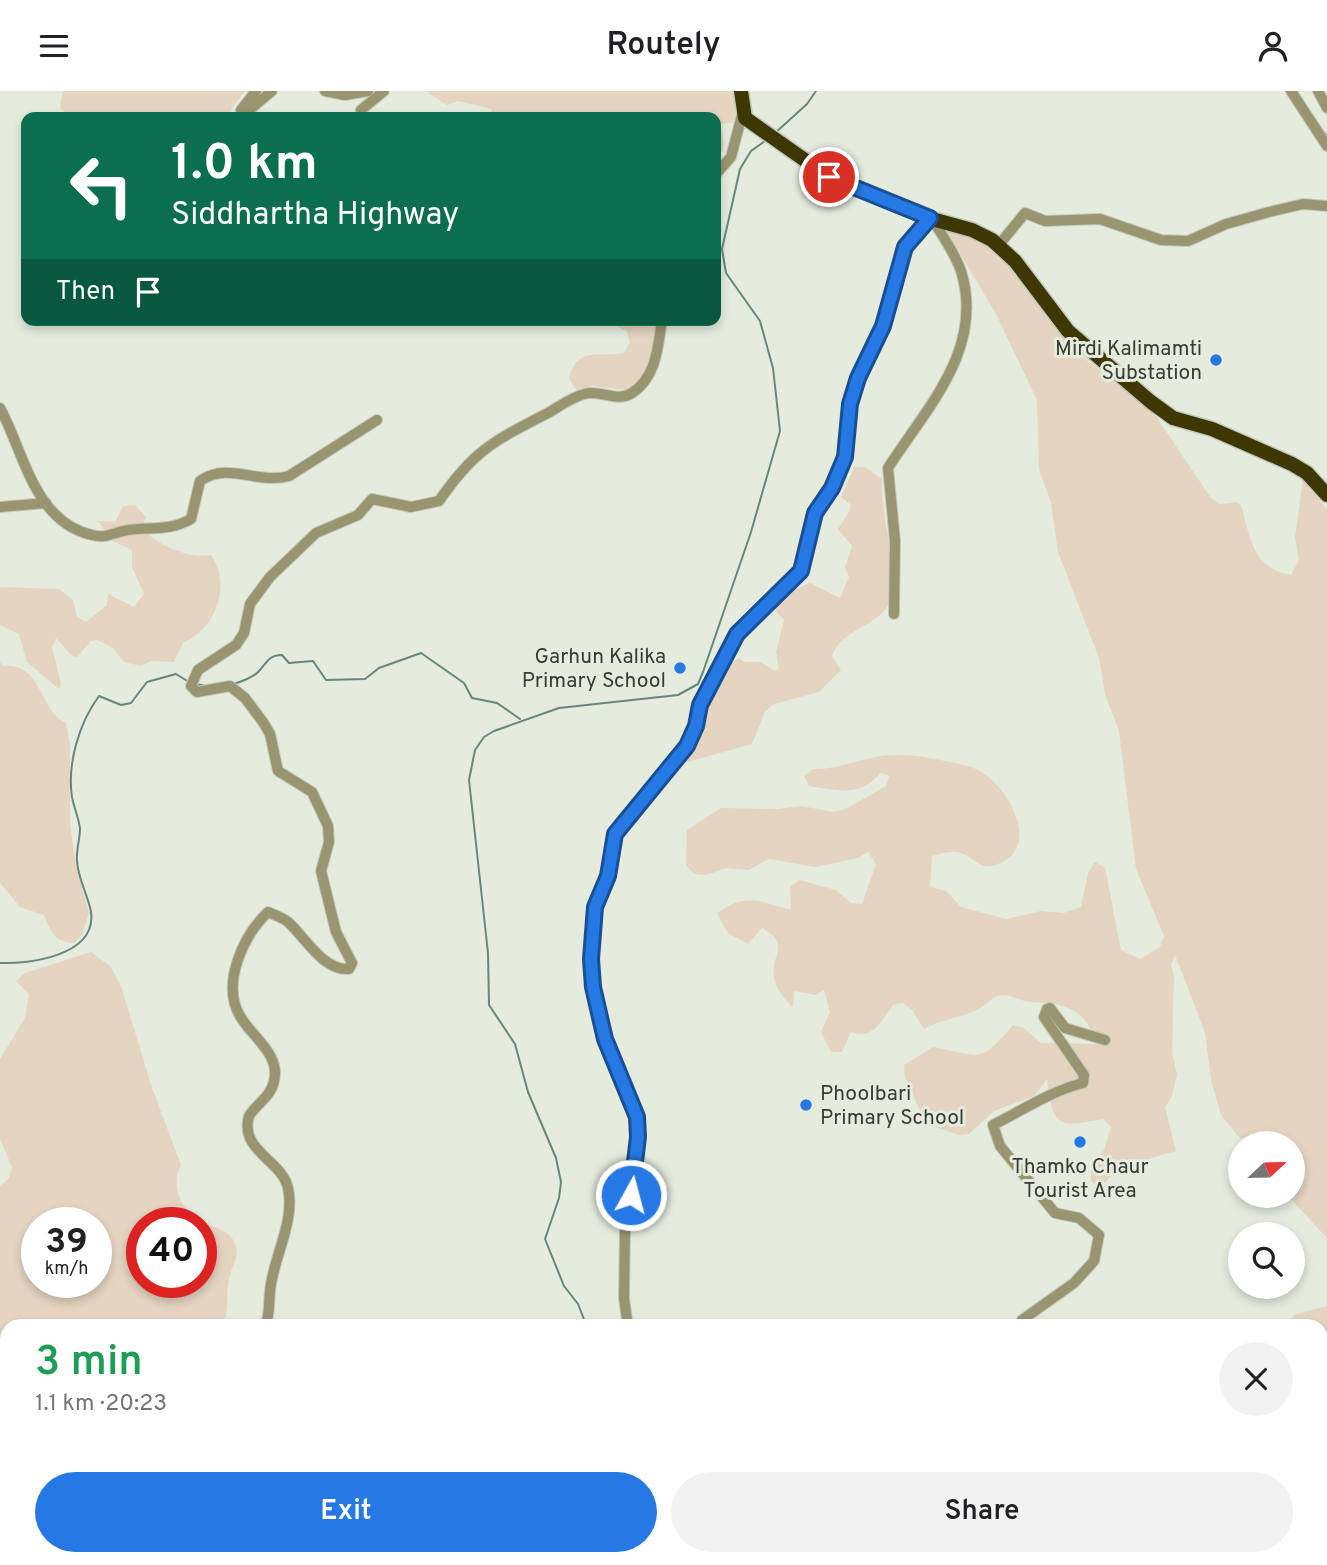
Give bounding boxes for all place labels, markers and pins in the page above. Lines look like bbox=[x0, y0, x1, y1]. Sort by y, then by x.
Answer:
pin bbox=[799, 147, 859, 207]
place label: Mirdi Kalimamti Substation bbox=[1055, 336, 1202, 387]
marker: Mirdi Kalimamti Substation bbox=[1208, 352, 1224, 368]
place label: Garhun Kalika Primary School bbox=[522, 644, 666, 695]
marker: Garhun Kalika Primary School bbox=[672, 660, 688, 676]
place label: Phoolbari Primary School bbox=[820, 1081, 964, 1132]
marker: Phoolbari Primary School bbox=[798, 1097, 814, 1113]
marker: Thamko Chaur Tourist Area bbox=[1072, 1134, 1088, 1150]
place label: Thamko Chaur Tourist Area bbox=[1011, 1154, 1149, 1205]

